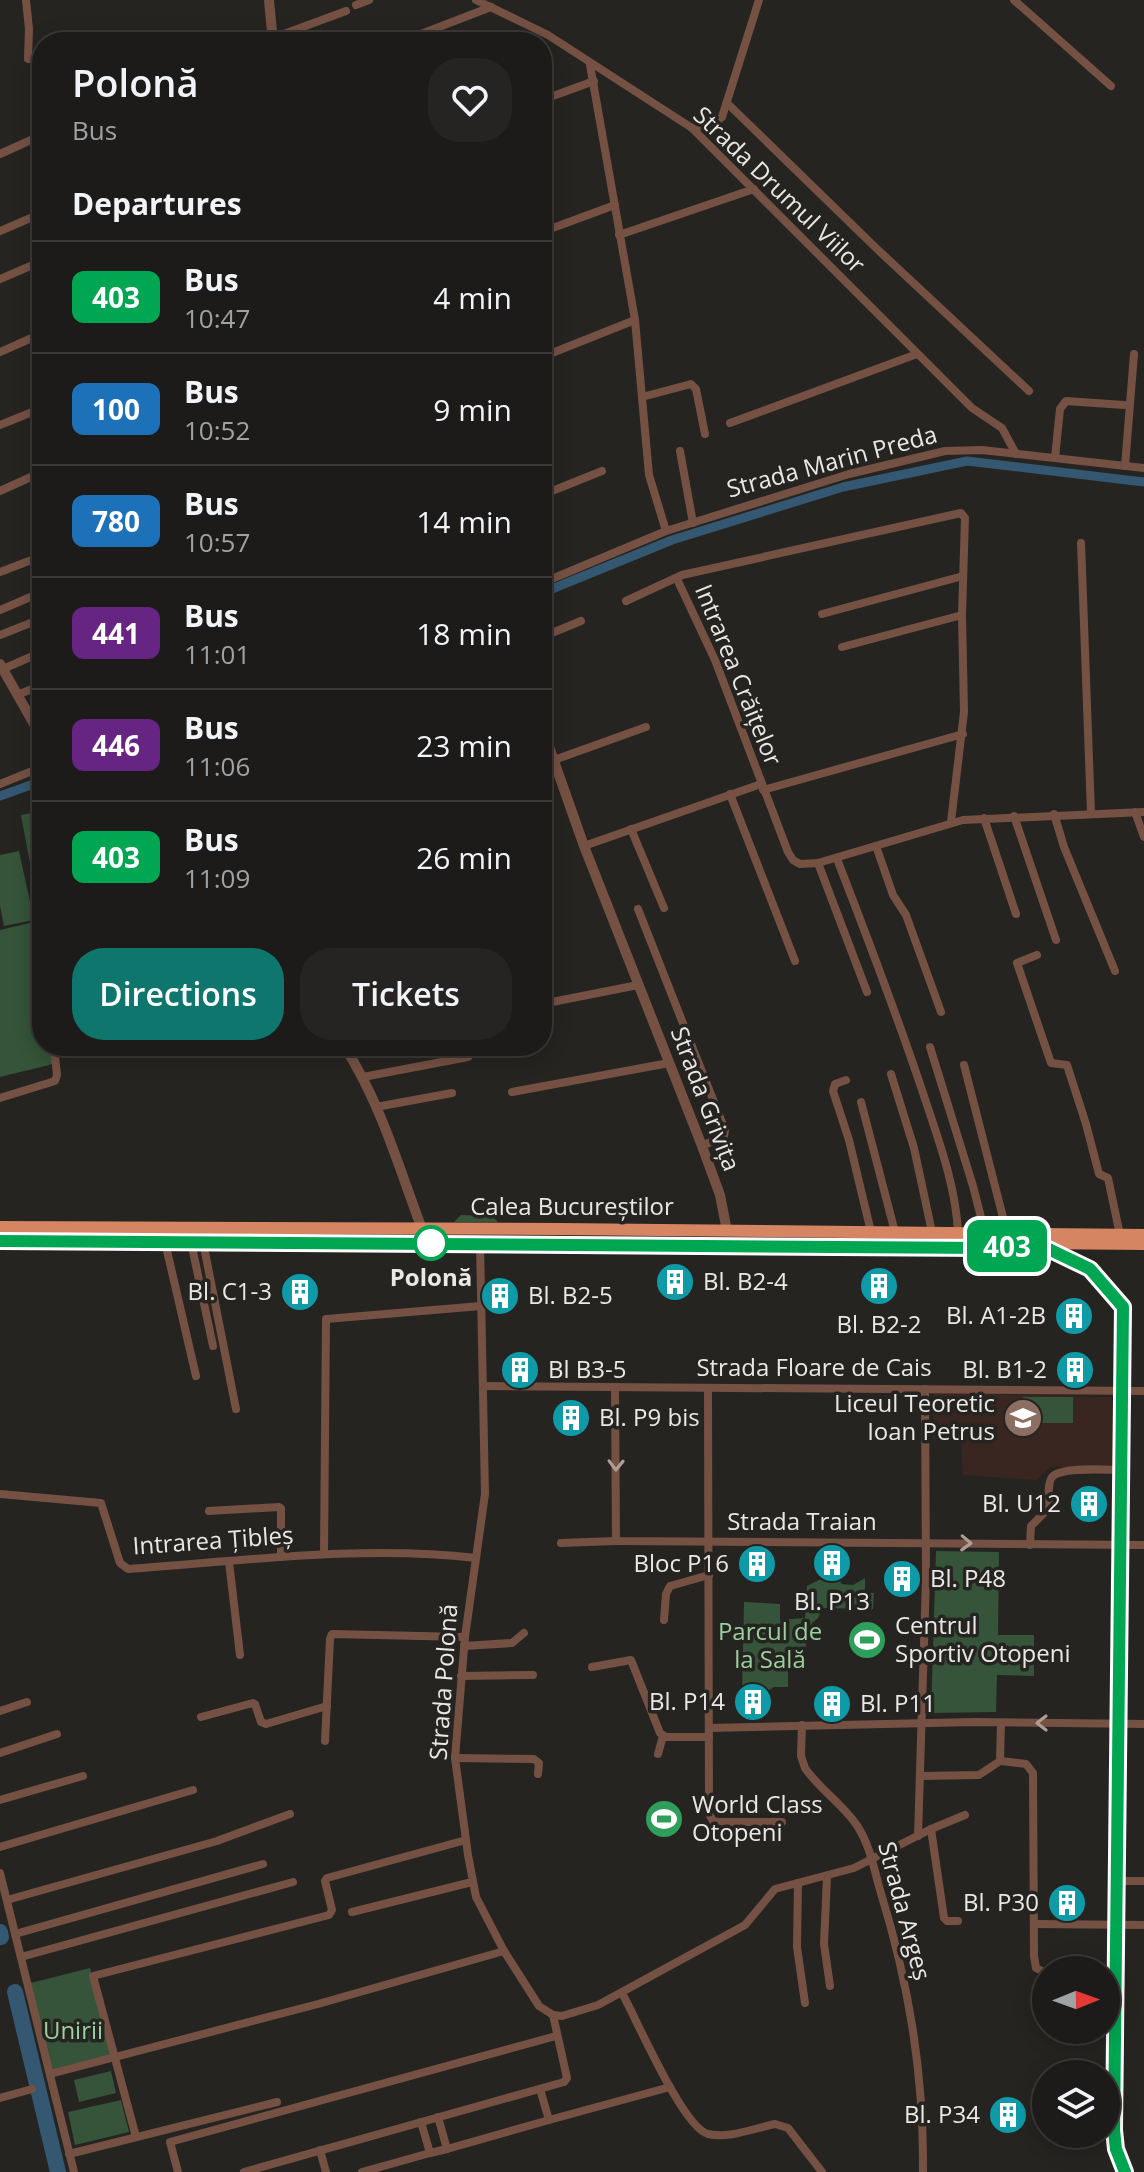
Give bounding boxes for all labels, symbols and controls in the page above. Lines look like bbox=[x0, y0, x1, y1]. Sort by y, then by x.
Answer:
text: Polonă bbox=[72, 56, 199, 108]
button: heart bbox=[428, 58, 512, 142]
street label: Strada Drumul Viilor bbox=[687, 98, 873, 280]
text: Bus bbox=[72, 112, 117, 148]
text: Departures bbox=[72, 183, 242, 224]
text: Bus bbox=[184, 259, 239, 300]
text: 4 min bbox=[433, 277, 512, 318]
text: 403 bbox=[92, 278, 140, 316]
text: 10:47 bbox=[184, 300, 250, 336]
text: Bus bbox=[184, 371, 239, 412]
text: 9 min bbox=[433, 389, 512, 430]
text: 100 bbox=[92, 390, 140, 428]
text: 10:52 bbox=[184, 412, 250, 448]
street label: Strada Marin Preda bbox=[723, 417, 940, 505]
text: Bus bbox=[184, 483, 239, 524]
text: 14 min bbox=[416, 501, 512, 542]
text: 780 bbox=[92, 502, 140, 540]
text: 10:57 bbox=[184, 524, 250, 560]
street label: Intrarea Crăițelor bbox=[688, 579, 791, 770]
text: Bus bbox=[184, 595, 239, 636]
text: 18 min bbox=[416, 613, 512, 654]
text: 441 bbox=[92, 614, 140, 652]
text: 11:01 bbox=[184, 636, 250, 672]
text: Bus bbox=[184, 707, 239, 748]
text: 23 min bbox=[416, 725, 512, 766]
text: 446 bbox=[92, 726, 140, 764]
text: 11:06 bbox=[184, 748, 250, 784]
text: Bus bbox=[184, 819, 239, 860]
text: 26 min bbox=[416, 837, 512, 878]
text: 403 bbox=[92, 838, 140, 876]
text: 11:09 bbox=[184, 860, 250, 896]
button: Directions bbox=[72, 948, 284, 1040]
button: Tickets bbox=[300, 948, 512, 1040]
street label: Strada Grivița bbox=[664, 1021, 749, 1176]
street label: Calea Bucureștilor bbox=[470, 1189, 674, 1222]
line badge: 403 bbox=[961, 1220, 1053, 1272]
marker: Polonă bbox=[414, 1226, 448, 1260]
text: 403 bbox=[983, 1227, 1031, 1265]
place label: Polonă bbox=[390, 1260, 472, 1293]
building icon: Bl. B2-4 bbox=[654, 1261, 696, 1303]
place label: Bl. B2-4 bbox=[703, 1264, 788, 1297]
building icon: Bl. B2-2 bbox=[858, 1265, 900, 1307]
building icon: Bl. C1-3 bbox=[279, 1271, 321, 1313]
place label: Bl. C1-3 bbox=[188, 1274, 272, 1307]
building icon: Bl. B2-5 bbox=[479, 1275, 521, 1317]
place label: Bl. B2-5 bbox=[528, 1278, 613, 1311]
building icon: Bl. A1-2B bbox=[1053, 1295, 1095, 1337]
place label: Bl. A1-2B bbox=[946, 1298, 1046, 1331]
place label: Bl. B2-2 bbox=[837, 1307, 921, 1340]
building icon: Bl B3-5 bbox=[499, 1349, 541, 1391]
building icon: Bl. B1-2 bbox=[1054, 1349, 1096, 1391]
street label: Strada Floare de Cais bbox=[696, 1350, 932, 1383]
place label: Bl B3-5 bbox=[548, 1352, 626, 1385]
place label: Bl. B1-2 bbox=[962, 1352, 1047, 1385]
place label: Liceul Teoretic Ioan Petrus bbox=[834, 1386, 995, 1447]
building icon: Bl. P9 bis bbox=[550, 1397, 592, 1439]
school or university icon: Liceul Teoretic Ioan Petrus bbox=[1002, 1397, 1044, 1439]
place label: Bl. P9 bis bbox=[599, 1400, 700, 1433]
one-way arrow bbox=[608, 1459, 625, 1472]
building icon: Bl. U12 bbox=[1068, 1483, 1110, 1525]
place label: Bl. U12 bbox=[982, 1486, 1061, 1519]
street label: Strada Traian bbox=[727, 1504, 877, 1537]
street label: Intrarea Țibleș bbox=[131, 1517, 294, 1562]
one-way arrow bbox=[960, 1535, 973, 1552]
building icon: Bl. P13 bbox=[811, 1542, 853, 1584]
building icon: Bloc P16 bbox=[736, 1543, 778, 1585]
place label: Bloc P16 bbox=[633, 1546, 729, 1579]
building icon: Bl. P48 bbox=[881, 1558, 923, 1600]
place label: Bl. P48 bbox=[930, 1561, 1006, 1594]
place label: Bl. P13 bbox=[794, 1584, 870, 1617]
street label: Strada Polonă bbox=[421, 1603, 464, 1761]
place label: Centrul Sportiv Otopeni bbox=[895, 1608, 1071, 1669]
park label: Parcul de la Sală bbox=[718, 1614, 822, 1675]
sports icon: Centrul Sportiv Otopeni bbox=[846, 1619, 888, 1661]
building icon: Bl. P14 bbox=[732, 1681, 774, 1723]
building icon: Bl. P11 bbox=[811, 1683, 853, 1725]
place label: Bl. P14 bbox=[649, 1684, 725, 1717]
place label: Bl. P11 bbox=[860, 1686, 936, 1719]
one-way arrow bbox=[1035, 1714, 1048, 1732]
place label: World Class Otopeni bbox=[692, 1787, 823, 1848]
sports icon: World Class Otopeni bbox=[643, 1798, 685, 1840]
street label: Strada Argeș bbox=[871, 1838, 940, 1983]
building icon: Bl. P30 bbox=[1046, 1882, 1088, 1924]
place label: Bl. P30 bbox=[963, 1885, 1039, 1918]
north arrow bbox=[1032, 1956, 1120, 2044]
map controls bbox=[1032, 1956, 1120, 2148]
park label: Unirii bbox=[43, 2013, 103, 2046]
button: layers bbox=[1032, 2060, 1120, 2148]
building icon: Bl. P34 bbox=[987, 2094, 1029, 2136]
place label: Bl. P34 bbox=[904, 2097, 980, 2130]

